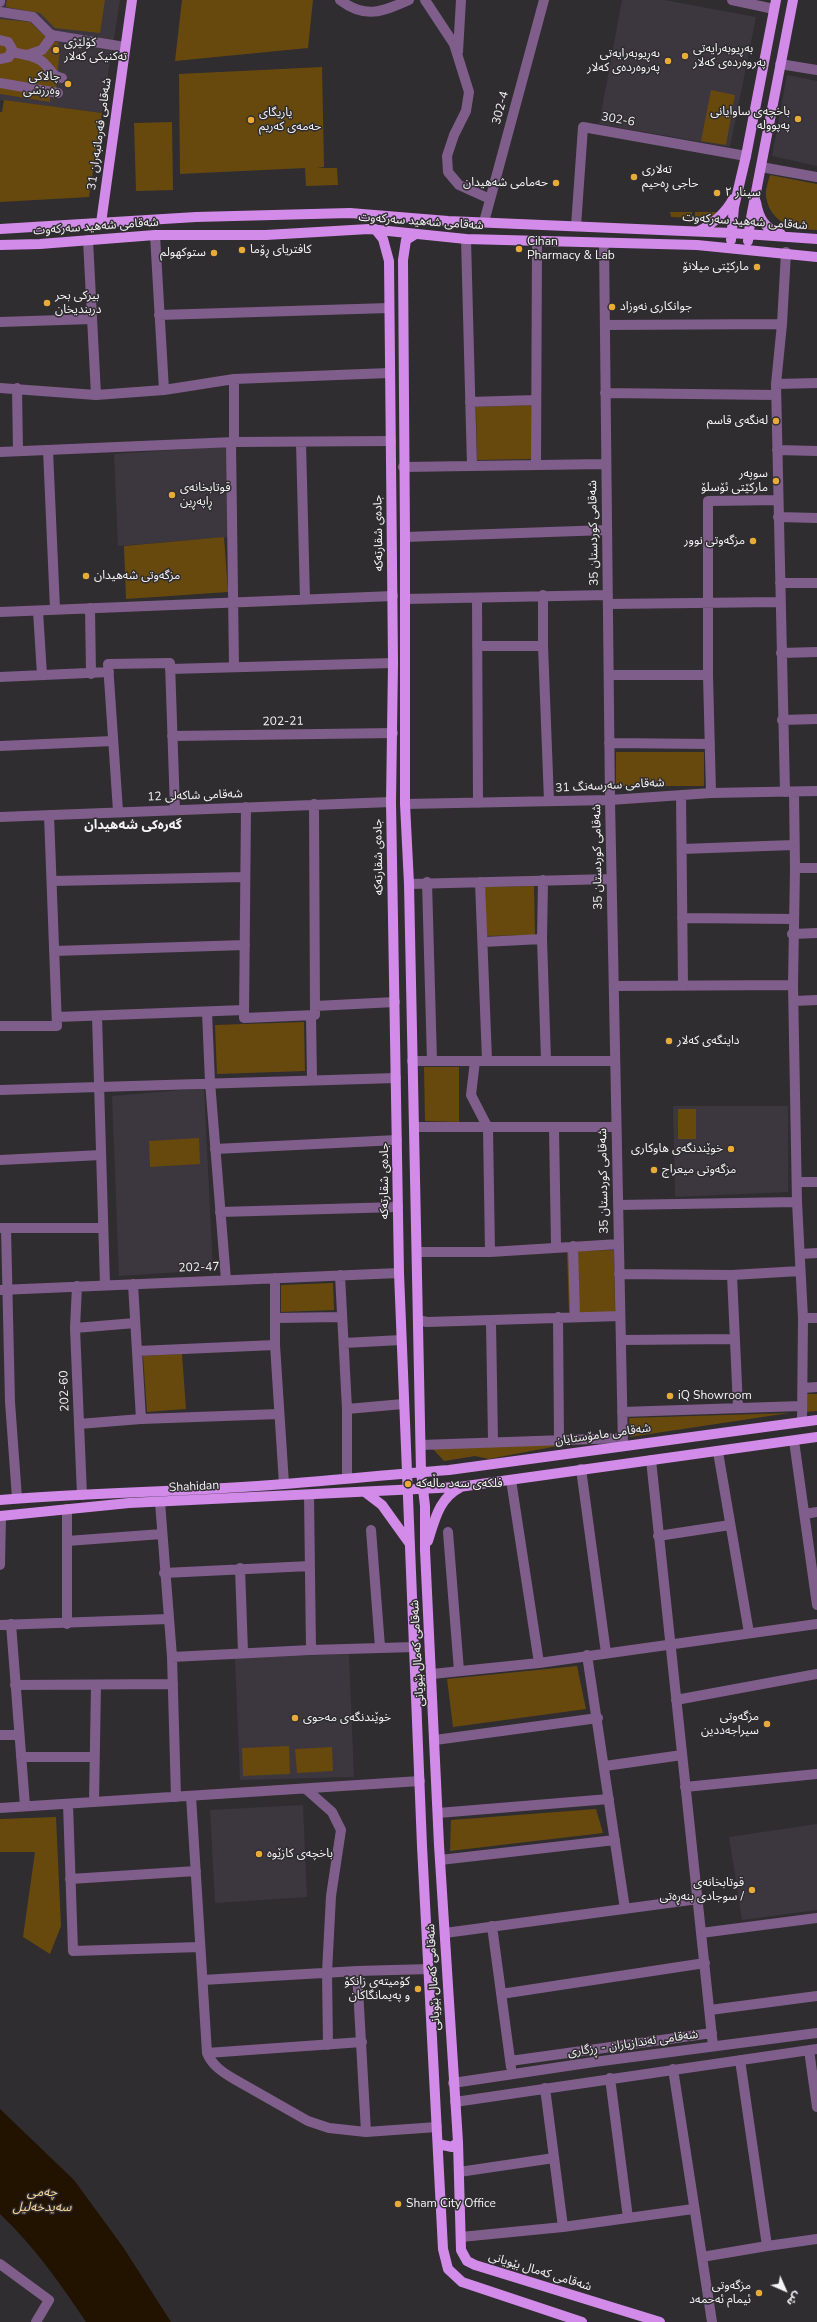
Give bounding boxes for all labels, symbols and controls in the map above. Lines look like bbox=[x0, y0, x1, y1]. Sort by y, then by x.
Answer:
place label: کۆلێژی تەکنیکی کەلار bbox=[64, 36, 127, 64]
place label: بەڕیوبەرایەتی پەروەردەی کەلار bbox=[693, 42, 766, 70]
marker: کۆلێژی تەکنیکی کەلار bbox=[51, 45, 61, 55]
place label: ىەڕیوبەرایەتی پەروەردەی کەلار bbox=[587, 47, 660, 75]
marker: بەڕیوبەرایەتی پەروەردەی کەلار bbox=[680, 51, 690, 61]
marker: ىەڕیوبەرایەتی پەروەردەی کەلار bbox=[663, 56, 673, 66]
place label: چالاکی وەرزشی bbox=[23, 70, 60, 98]
street label: شەقامی فەرمانبەران 31 bbox=[85, 77, 115, 191]
marker: چالاکی وەرزشی bbox=[63, 79, 73, 89]
street label: 302-4 bbox=[490, 90, 512, 126]
place label: باخچەی ساوایانی پەپوولە bbox=[710, 105, 790, 133]
place label: یاریگای ‌حەمەی کەریم bbox=[259, 106, 321, 134]
street label: 302-6 bbox=[600, 110, 636, 130]
marker: باخچەی ساوایانی پەپوولە bbox=[793, 114, 803, 124]
marker: یاریگای ‌حەمەی کەریم bbox=[246, 115, 256, 125]
place label: تەلاری حاجی ڕەحیم bbox=[642, 163, 699, 191]
marker: تەلاری حاجی ڕەحیم bbox=[629, 172, 639, 182]
place label: حەمامی شەهیدان bbox=[463, 176, 548, 190]
marker: حەمامی شەهیدان bbox=[551, 178, 561, 188]
place label: سینار ٢ bbox=[725, 186, 761, 200]
marker: سینار ٢ bbox=[712, 188, 722, 198]
street label: شەقامی شەهید سەرکەوت bbox=[358, 210, 484, 234]
street label: شەقامی شەهید سەرکەوت bbox=[682, 210, 808, 234]
street label: شەقامی شەهید سەرکەوت bbox=[33, 215, 159, 239]
place label: Cihan Pharmacy & Lab bbox=[527, 235, 615, 263]
place label: کافتریای ڕۆما bbox=[250, 243, 312, 257]
marker: Cihan Pharmacy & Lab bbox=[514, 244, 524, 254]
marker: کافتریای ڕۆما bbox=[237, 245, 247, 255]
place label: ستوكهولم bbox=[160, 246, 206, 260]
marker: ستوكهولم bbox=[209, 248, 219, 258]
place label: مارکێتی میلانۆ bbox=[683, 260, 749, 274]
marker: مارکێتی میلانۆ bbox=[752, 262, 762, 272]
place label: بيركى بحر دربنديخان bbox=[55, 289, 101, 317]
marker: بيركى بحر دربنديخان bbox=[42, 298, 52, 308]
place label: جوانکاری نەوزاد bbox=[620, 300, 692, 314]
marker: جوانکاری نەوزاد bbox=[607, 302, 617, 312]
place label: لەنگەی قاسم bbox=[707, 414, 768, 428]
marker: لەنگەی قاسم bbox=[771, 416, 781, 426]
place label: سوپەر مارکێتی ئۆسلۆ bbox=[701, 467, 768, 495]
marker: سوپەر مارکێتی ئۆسلۆ bbox=[771, 476, 781, 486]
street label: شەقامی کوردستان 35 bbox=[586, 480, 602, 586]
place label: قوتابخانەی ڕاپەڕین bbox=[180, 481, 231, 509]
marker: قوتابخانەی ڕاپەڕین bbox=[167, 490, 177, 500]
street label: جادەی شقارتەکە bbox=[371, 495, 387, 571]
place label: مزگەوتی نوور bbox=[684, 534, 745, 548]
marker: مزگەوتی نوور bbox=[748, 536, 758, 546]
place label: مزگەوتی شەهیدان bbox=[94, 569, 180, 583]
marker: مزگەوتی شەهیدان bbox=[81, 571, 91, 581]
street label: 202-21 bbox=[262, 714, 304, 730]
street label: شەقامی سەرسەنگ 31 bbox=[555, 776, 665, 796]
street label: شەقامی شاکەلی 12 bbox=[147, 787, 243, 805]
street label: شەقامی کوردستان 35 bbox=[590, 804, 606, 910]
district label: گەرەکی شەهیدان bbox=[84, 818, 182, 834]
street label: جادەی شقارتەکە bbox=[371, 819, 387, 895]
place label: داینگەی کەلار bbox=[677, 1034, 740, 1048]
marker: داینگەی کەلار bbox=[664, 1036, 674, 1046]
street label: شەقامی کوردستان 35 bbox=[596, 1128, 612, 1234]
place label: خوێندنگەی هاوکاری bbox=[631, 1142, 723, 1156]
street label: جادەی شقارتەکە bbox=[378, 1143, 392, 1219]
marker: خوێندنگەی هاوکاری bbox=[726, 1144, 736, 1154]
place label: مزگەوتی میعراج bbox=[662, 1163, 736, 1177]
marker: مزگەوتی میعراج bbox=[649, 1165, 659, 1175]
street label: 202-47 bbox=[178, 1260, 220, 1276]
street label: 202-60 bbox=[57, 1370, 73, 1412]
place label: iQ Showroom bbox=[678, 1389, 752, 1403]
marker: iQ Showroom bbox=[665, 1391, 675, 1401]
street label: شەقامی مامۆستایان bbox=[554, 1421, 652, 1449]
place label: فلکەی سەد ماڵەکە bbox=[416, 1477, 503, 1491]
street label: Shahidan bbox=[168, 1478, 220, 1496]
marker: فلکەی سەد ماڵەکە bbox=[403, 1479, 413, 1489]
street label: شەقامی کەمال بێویانی bbox=[408, 1599, 428, 1707]
place label: مزگەوتی سیراجەددین bbox=[701, 1710, 759, 1738]
place label: خوێندنگەی مەحوی bbox=[303, 1711, 391, 1725]
marker: خوێندنگەی مەحوی bbox=[290, 1713, 300, 1723]
marker: مزگەوتی سیراجەددین bbox=[762, 1719, 772, 1729]
place label: باخچەی کازێوە bbox=[267, 1847, 333, 1861]
marker: باخچەی کازێوە bbox=[254, 1849, 264, 1859]
place label: قوتابخانەی سوجادی بنەڕەتی / bbox=[660, 1876, 744, 1904]
marker: قوتابخانەی سوجادی بنەڕەتی / bbox=[747, 1885, 757, 1895]
street label: شەقامی کەمال بێویانی bbox=[424, 1923, 444, 2031]
place label: کۆمیتەی زانکۆ و پەیمانگاکان bbox=[344, 1975, 410, 2003]
marker: کۆمیتەی زانکۆ و پەیمانگاکان bbox=[413, 1984, 423, 1994]
street label: شەقامی ئەندازیاران - ڕزگاری bbox=[567, 2028, 699, 2060]
water label: چەمی سەیدخەلیل bbox=[12, 2185, 72, 2216]
place label: Sham City Office bbox=[406, 2197, 496, 2211]
marker: Sham City Office bbox=[393, 2199, 403, 2209]
street label: شەقامی کەمال بێویانی bbox=[487, 2250, 593, 2294]
north arrow bbox=[765, 2270, 805, 2310]
place label: مزگەوتی ئیمام ئەحمەد bbox=[689, 2279, 751, 2307]
marker: مزگەوتی ئیمام ئەحمەد bbox=[754, 2288, 764, 2298]
text: ش bbox=[783, 2288, 804, 2309]

